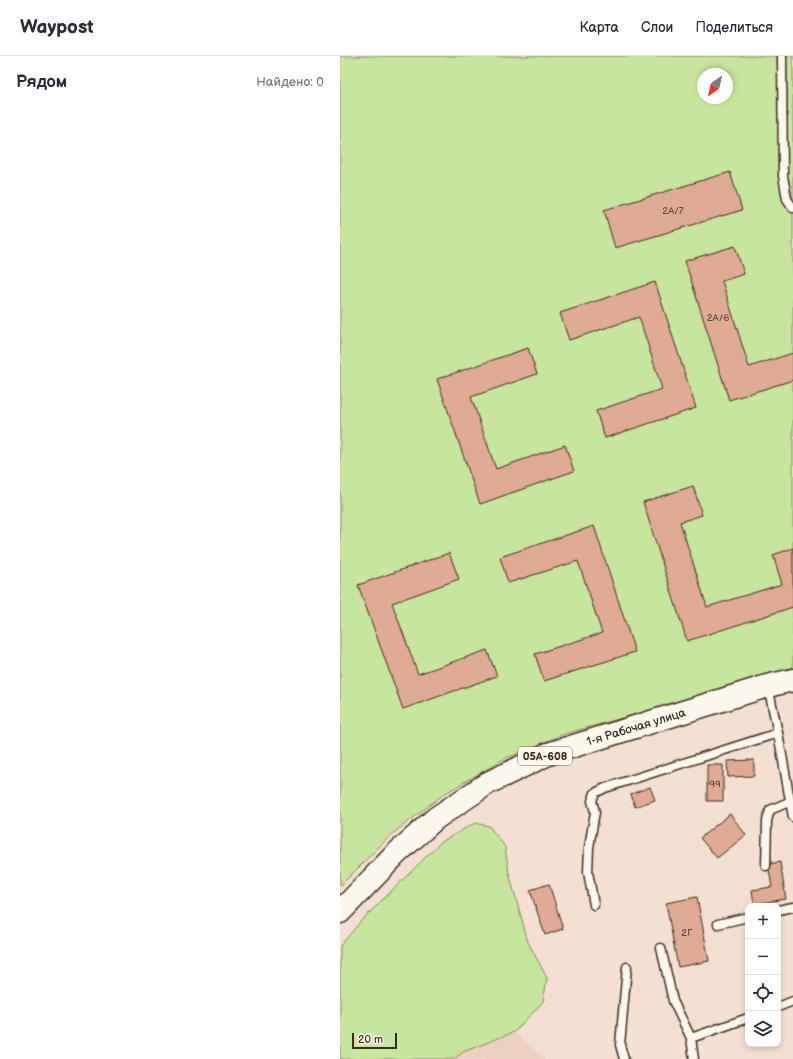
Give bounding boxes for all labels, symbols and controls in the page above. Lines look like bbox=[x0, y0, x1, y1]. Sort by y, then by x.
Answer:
text: Waypost bbox=[20, 16, 94, 39]
text: Карта bbox=[579, 19, 619, 36]
text: Слои bbox=[641, 19, 673, 36]
text: Поделиться bbox=[695, 19, 773, 36]
north arrow bbox=[697, 68, 733, 104]
text: Рядом bbox=[16, 72, 67, 92]
text: Найдено: 0 bbox=[256, 74, 324, 90]
house number: 2А/7 bbox=[662, 205, 684, 217]
house number: 2А/6 bbox=[707, 312, 729, 324]
street label: 1-я Рабочая улица bbox=[585, 705, 688, 750]
road number: 05А-608 bbox=[518, 747, 572, 765]
house number: 99 bbox=[709, 778, 721, 790]
map controls bbox=[745, 903, 781, 1047]
button: + bbox=[745, 903, 781, 939]
house number: 2Г bbox=[681, 927, 693, 939]
button: − bbox=[745, 939, 781, 975]
button: locate bbox=[745, 975, 781, 1011]
button: layers bbox=[745, 1011, 781, 1047]
scale bar bbox=[352, 1031, 397, 1050]
text: 20 m bbox=[358, 1033, 383, 1046]

